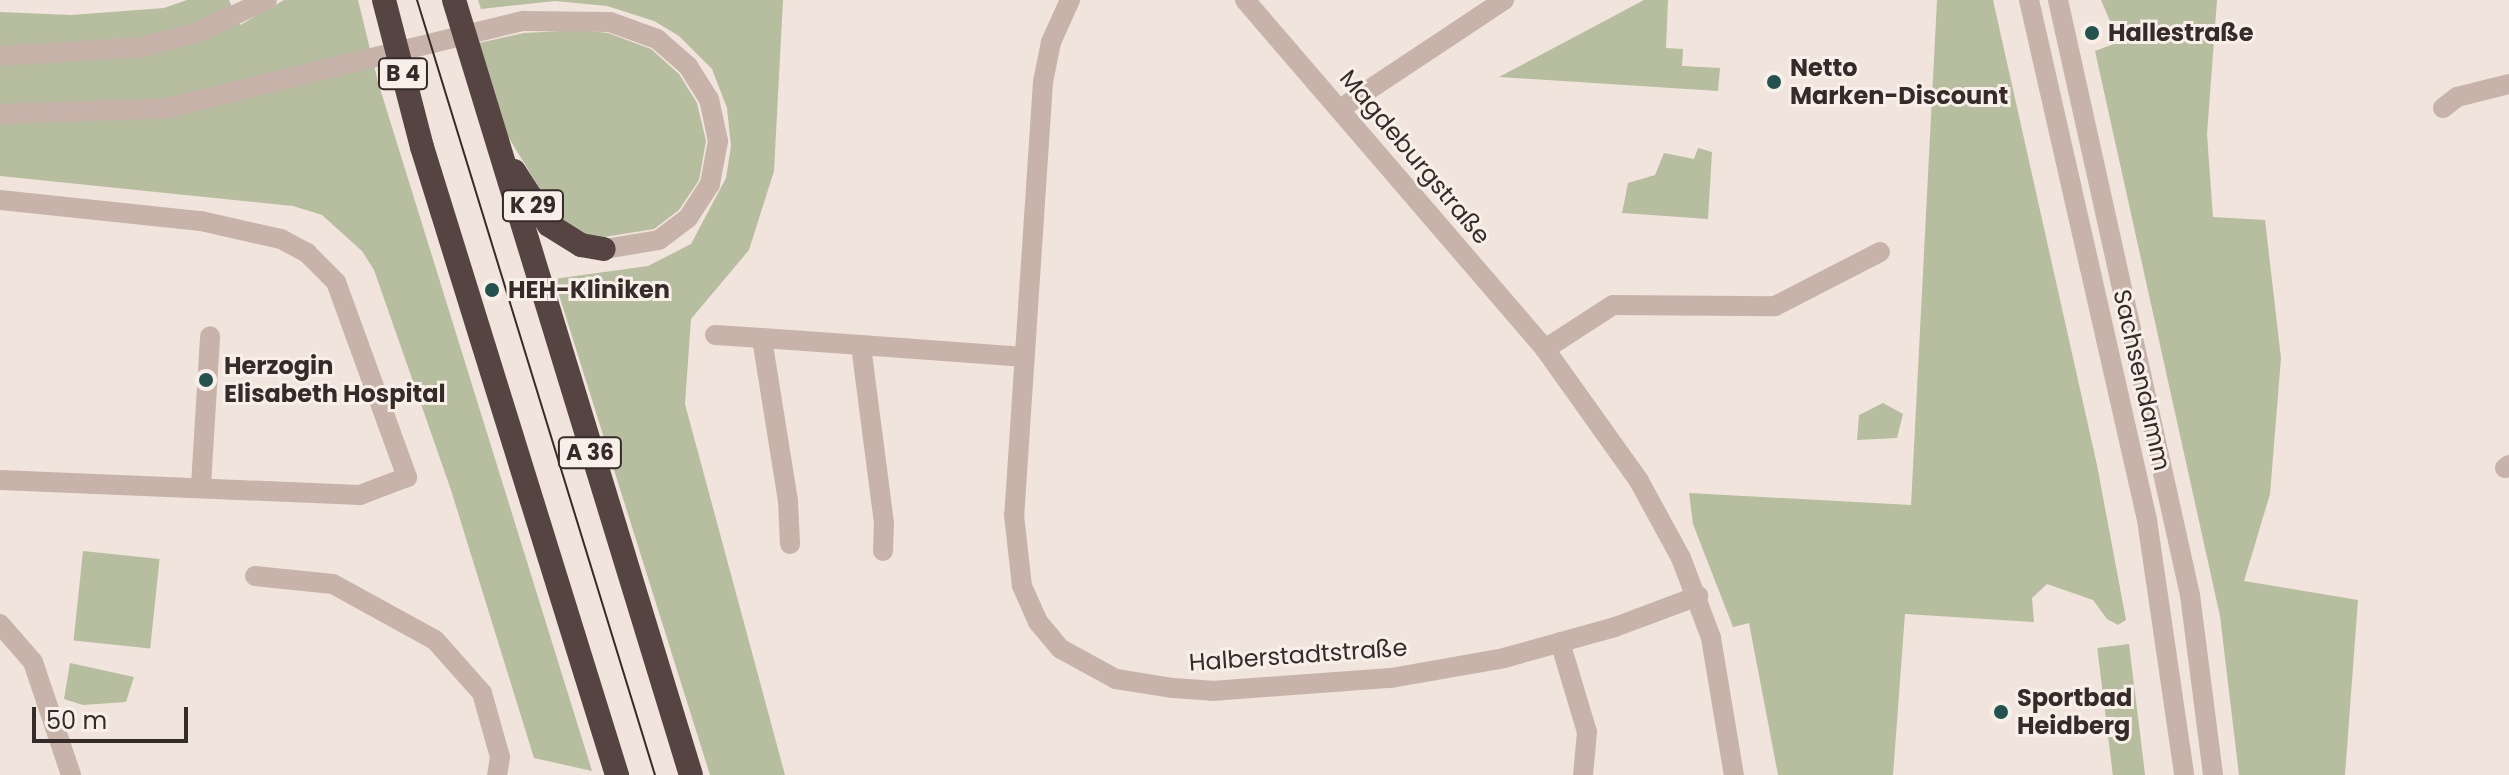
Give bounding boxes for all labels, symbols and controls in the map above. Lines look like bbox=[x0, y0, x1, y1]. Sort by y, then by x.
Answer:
place label: Hallestraße bbox=[2108, 19, 2254, 47]
marker: Hallestraße bbox=[2083, 24, 2101, 42]
place label: Netto Marken-Discount bbox=[1790, 54, 2008, 110]
road number: B 4 bbox=[377, 56, 429, 92]
street label: Magdeburgstraße bbox=[1334, 64, 1496, 250]
marker: Netto Marken-Discount bbox=[1765, 73, 1783, 91]
road number: K 29 bbox=[501, 188, 565, 224]
place label: HEH-Kliniken bbox=[508, 276, 670, 304]
marker: HEH-Kliniken bbox=[483, 281, 501, 299]
street label: Sachsendamm bbox=[2107, 287, 2177, 473]
place label: Herzogin Elisabeth Hospital bbox=[224, 352, 446, 408]
marker: Herzogin Elisabeth Hospital bbox=[195, 369, 217, 391]
road number: A 36 bbox=[556, 435, 624, 471]
street label: Halberstadtstraße bbox=[1188, 633, 1408, 677]
place label: Sportbad Heidberg bbox=[2017, 684, 2132, 740]
scale bar bbox=[36, 691, 192, 741]
marker: Sportbad Heidberg bbox=[1992, 703, 2010, 721]
text: 50 m bbox=[46, 704, 107, 737]

